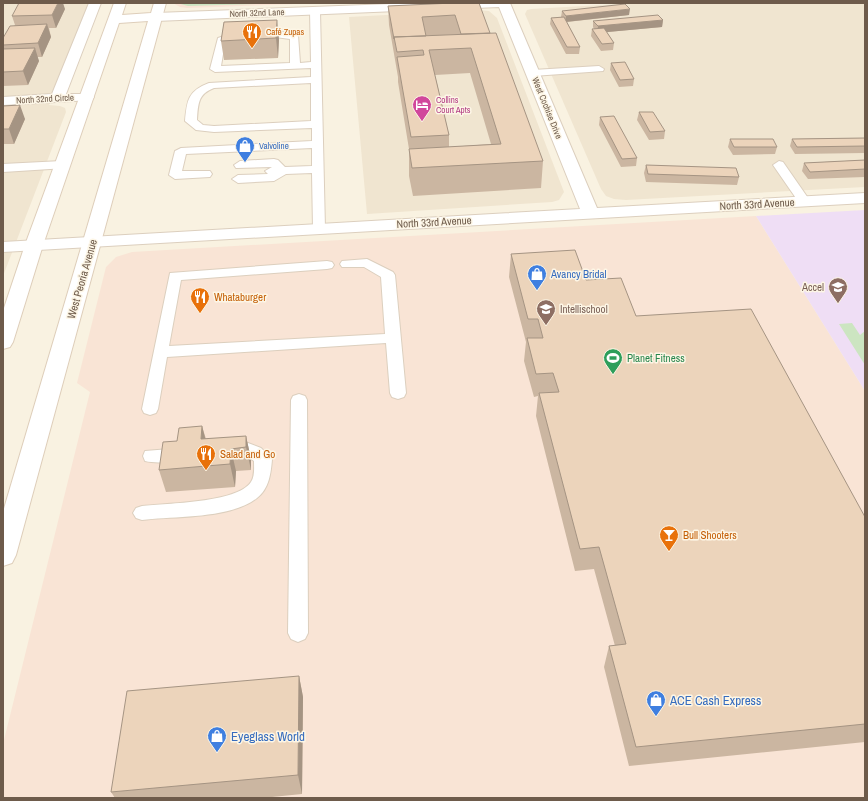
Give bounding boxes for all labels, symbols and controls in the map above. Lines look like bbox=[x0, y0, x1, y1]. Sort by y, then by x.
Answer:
street label: North 32nd Lane bbox=[229, 6, 285, 20]
restaurant icon: Café Zupas bbox=[241, 21, 263, 49]
place label: Café Zupas bbox=[266, 26, 304, 38]
street label: West Cochise Drive bbox=[529, 75, 565, 141]
street label: North 32nd Circle bbox=[16, 91, 74, 107]
hotel icon: Collins Court Apts bbox=[411, 94, 433, 122]
place label: Collins Court Apts bbox=[436, 94, 471, 116]
shop icon: Valvoline bbox=[234, 135, 256, 163]
place label: Valvoline bbox=[259, 140, 289, 152]
street label: North 33rd Avenue bbox=[719, 195, 795, 213]
street label: North 33rd Avenue bbox=[396, 213, 472, 231]
street label: West Peoria Avenue bbox=[64, 238, 100, 320]
shop icon: Avancy Bridal bbox=[526, 263, 548, 291]
place label: Avancy Bridal bbox=[550, 267, 607, 281]
school or university icon: Accel bbox=[827, 276, 849, 304]
place label: Accel bbox=[801, 280, 824, 294]
restaurant icon: Whataburger bbox=[189, 286, 211, 314]
place label: Whataburger bbox=[214, 290, 266, 304]
school or university icon: Intellischool bbox=[535, 298, 557, 326]
place label: Intellischool bbox=[560, 302, 608, 316]
sports icon: Planet Fitness bbox=[602, 347, 624, 375]
place label: Planet Fitness bbox=[627, 351, 685, 365]
restaurant icon: Salad and Go bbox=[195, 443, 217, 471]
place label: Salad and Go bbox=[220, 447, 275, 461]
bar icon: Bull Shooters bbox=[658, 524, 680, 552]
place label: Bull Shooters bbox=[683, 528, 737, 542]
shop icon: ACE Cash Express bbox=[645, 689, 667, 717]
place label: ACE Cash Express bbox=[669, 692, 761, 709]
shop icon: Eyeglass World bbox=[206, 725, 228, 753]
place label: Eyeglass World bbox=[231, 728, 305, 745]

